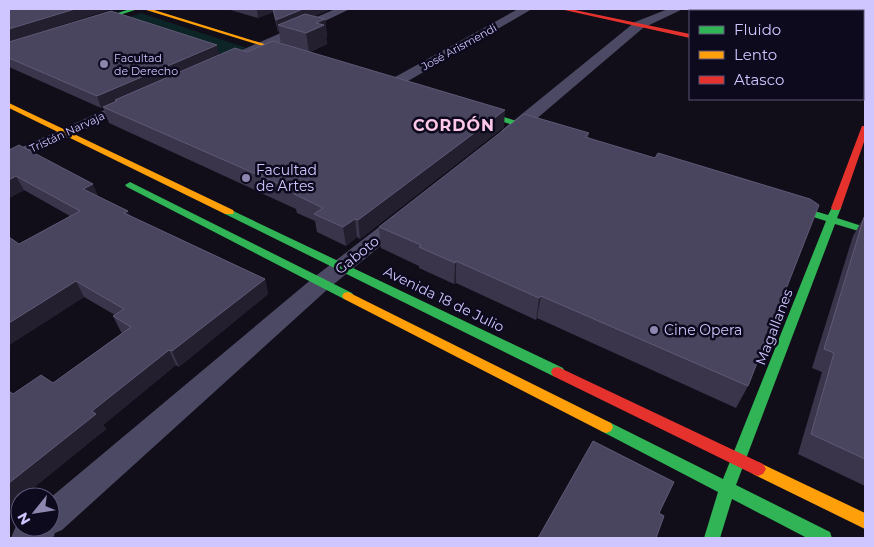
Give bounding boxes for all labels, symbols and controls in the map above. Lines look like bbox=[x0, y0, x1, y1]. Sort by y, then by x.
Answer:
legend bbox=[689, 10, 864, 100]
street label: José Arismendi bbox=[418, 20, 499, 74]
text: Fluido bbox=[734, 20, 781, 39]
text: Lento bbox=[734, 45, 777, 64]
place label: Facultad de Derecho bbox=[114, 51, 178, 78]
marker: Facultad de Derecho bbox=[98, 58, 110, 70]
text: Atasco bbox=[734, 70, 784, 89]
street label: Tristán Narvaja bbox=[27, 108, 107, 156]
district label: CORDÓN bbox=[413, 116, 495, 135]
place label: Facultad de Artes bbox=[256, 161, 317, 195]
marker: Facultad de Artes bbox=[240, 172, 252, 184]
street label: Gaboto bbox=[331, 232, 383, 278]
street label: Avenida 18 de Julio bbox=[381, 262, 508, 336]
street label: Magallanes bbox=[751, 286, 797, 368]
place label: Cine Opera bbox=[664, 321, 742, 339]
marker: Cine Opera bbox=[648, 324, 660, 336]
north arrow bbox=[10, 487, 60, 537]
text: N bbox=[13, 509, 34, 528]

